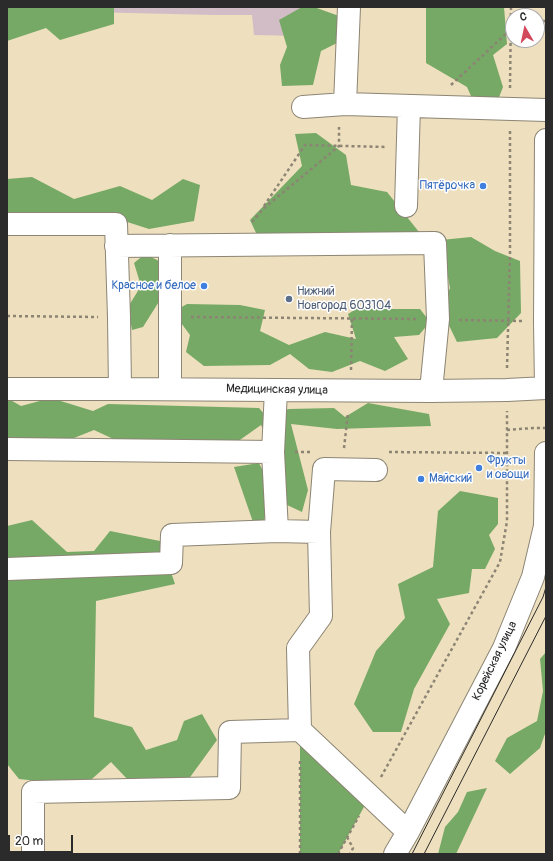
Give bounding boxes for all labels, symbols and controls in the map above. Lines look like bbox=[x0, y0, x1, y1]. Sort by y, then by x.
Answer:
north arrow bbox=[505, 8, 545, 48]
text: С bbox=[519, 10, 528, 24]
place label: Пятёрочка bbox=[420, 179, 475, 193]
marker: Пятёрочка bbox=[478, 181, 488, 191]
place label: Красное и белое bbox=[111, 279, 196, 293]
marker: Красное и белое bbox=[199, 281, 209, 291]
place label: Нижний Новгород 603104 bbox=[297, 285, 391, 313]
marker: Нижний Новгород 603104 bbox=[284, 294, 294, 304]
street label: Медицинская улица bbox=[226, 382, 328, 398]
place label: Фрукты и овощи bbox=[487, 454, 529, 482]
marker: Фрукты и овощи bbox=[474, 463, 484, 473]
place label: Майский bbox=[429, 472, 472, 486]
marker: Майский bbox=[416, 474, 426, 484]
street label: Корейская улица bbox=[470, 619, 520, 703]
scale bar bbox=[10, 827, 75, 853]
text: 20 m bbox=[15, 834, 43, 849]

